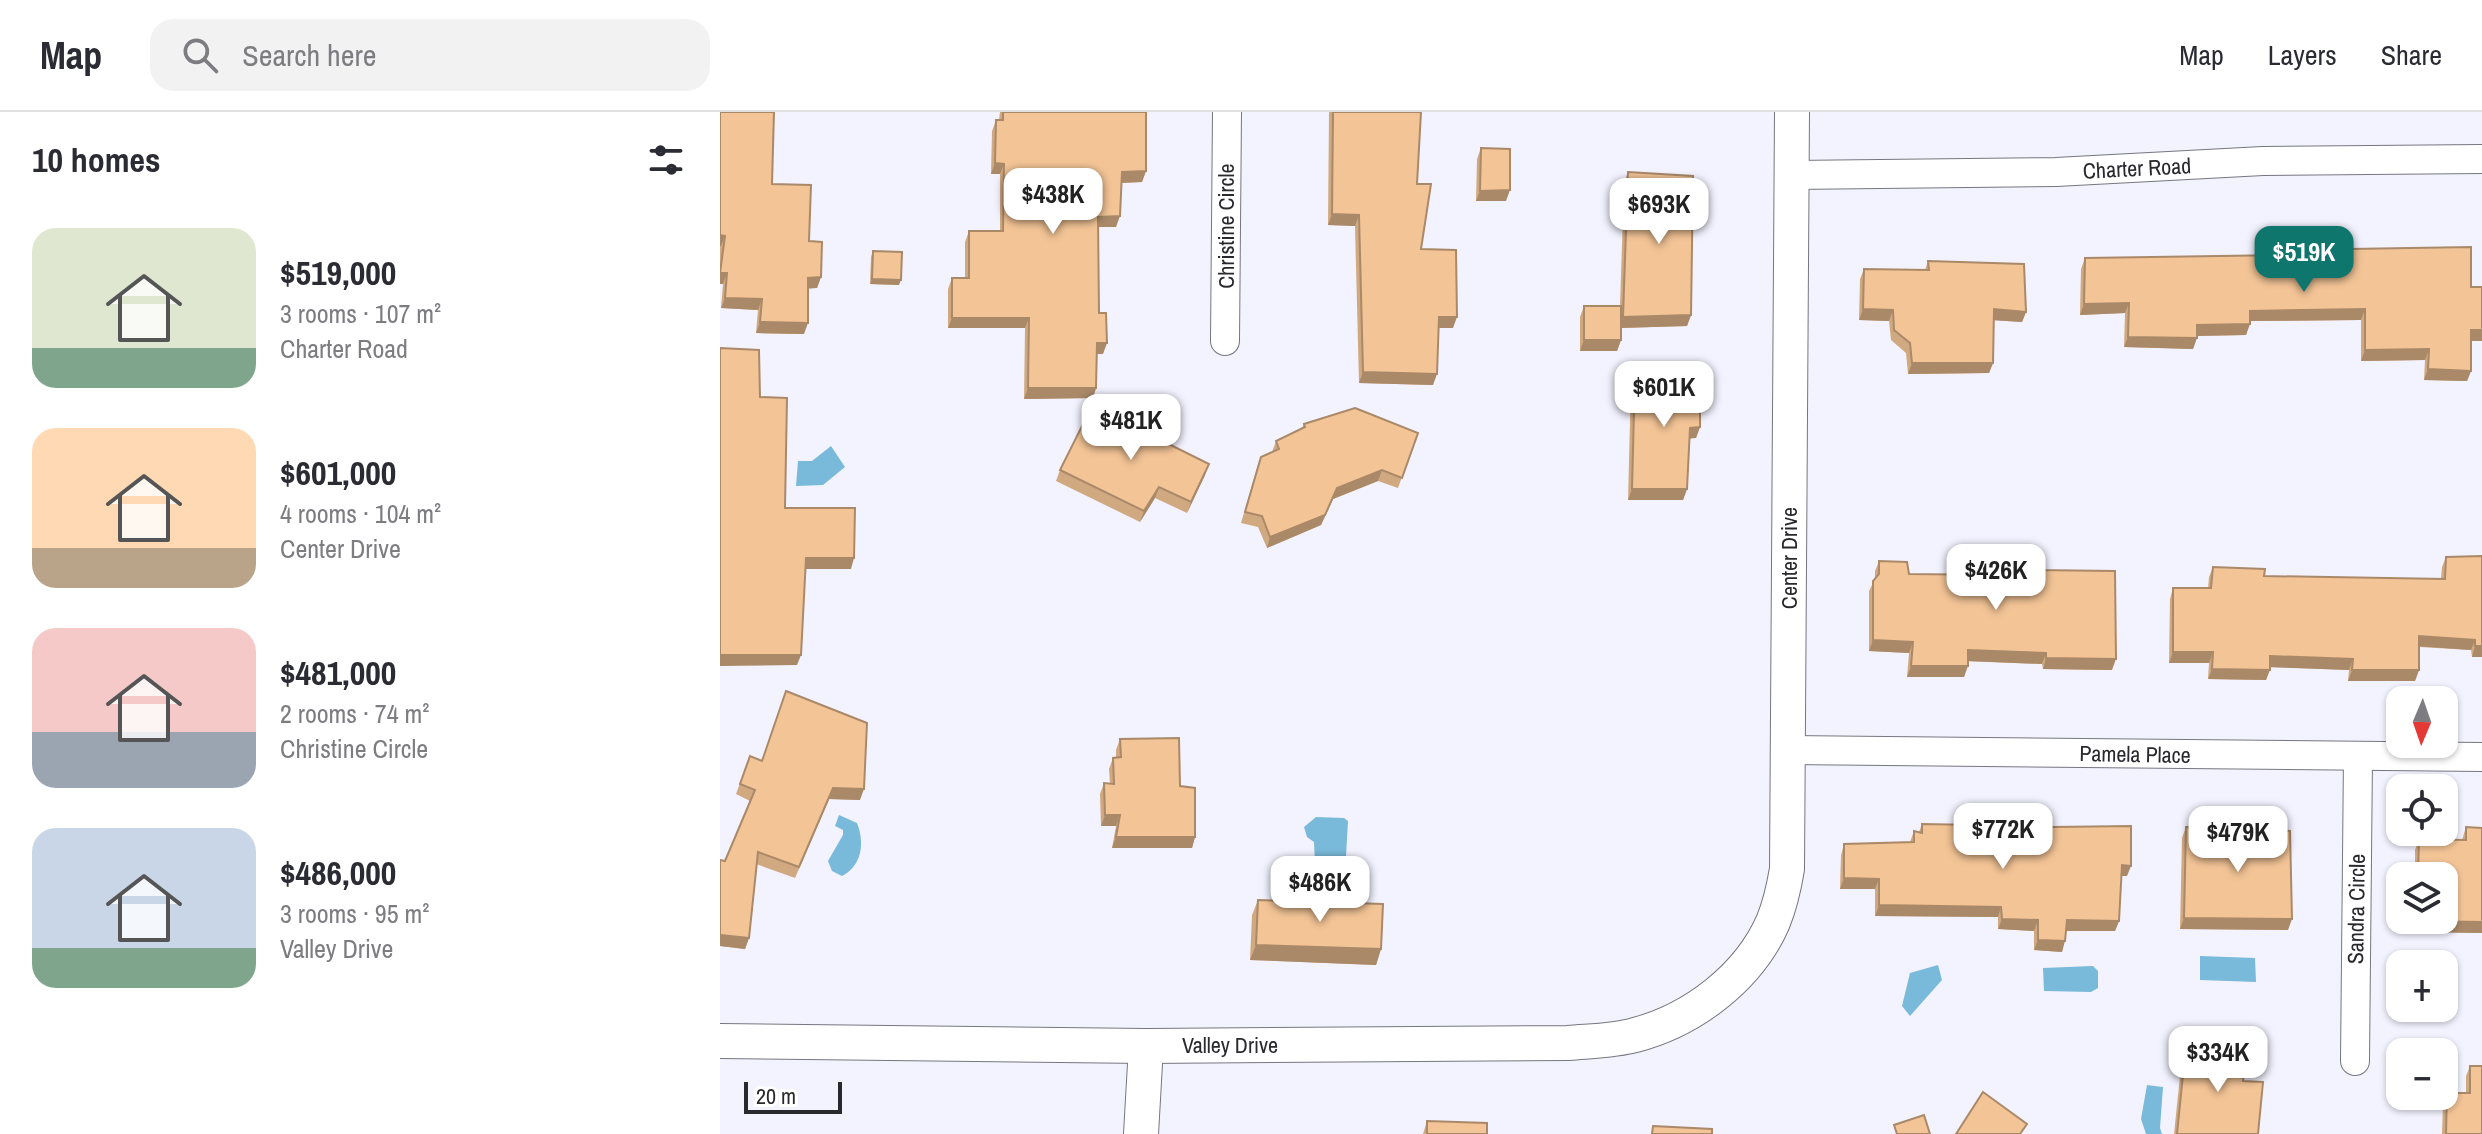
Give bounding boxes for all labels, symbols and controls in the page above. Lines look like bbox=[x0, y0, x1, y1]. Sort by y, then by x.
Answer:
search box bbox=[150, 19, 710, 91]
text: Map bbox=[40, 30, 102, 81]
icon: search bbox=[178, 33, 222, 77]
text: Search here bbox=[242, 35, 376, 75]
text: Map bbox=[2179, 36, 2224, 74]
text: Layers bbox=[2268, 36, 2337, 74]
text: Share bbox=[2381, 36, 2442, 74]
text: 10 homes bbox=[32, 137, 161, 183]
icon: filters bbox=[644, 138, 688, 182]
street label: Charter Road bbox=[2082, 150, 2192, 186]
street label: Christine Circle bbox=[1211, 163, 1241, 289]
pin: $438K bbox=[997, 168, 1109, 236]
text: $438K bbox=[1022, 176, 1084, 211]
pin: $693K bbox=[1603, 178, 1715, 246]
text: $693K bbox=[1628, 186, 1690, 221]
pin: $519K bbox=[2248, 226, 2360, 294]
text: $519K bbox=[2273, 234, 2335, 269]
text: $519,000 bbox=[280, 250, 396, 296]
icon: home bbox=[96, 260, 192, 356]
text: 3 rooms · 107 m² bbox=[280, 296, 441, 331]
text: Charter Road bbox=[280, 331, 408, 366]
pin: $601K bbox=[1608, 361, 1720, 429]
text: $601K bbox=[1633, 369, 1695, 404]
pin: $481K bbox=[1075, 394, 1187, 462]
text: $481K bbox=[1100, 402, 1162, 437]
text: $601,000 bbox=[280, 450, 396, 496]
icon: home bbox=[96, 460, 192, 556]
text: 4 rooms · 104 m² bbox=[280, 496, 441, 531]
street label: Center Drive bbox=[1774, 507, 1804, 609]
text: Center Drive bbox=[280, 531, 401, 566]
pin: $426K bbox=[1940, 544, 2052, 612]
text: $426K bbox=[1965, 552, 2027, 587]
text: $481,000 bbox=[280, 650, 396, 696]
icon: home bbox=[96, 660, 192, 756]
north arrow bbox=[2386, 686, 2458, 758]
map controls bbox=[2386, 686, 2458, 1110]
text: 2 rooms · 74 m² bbox=[280, 696, 429, 731]
text: Christine Circle bbox=[280, 731, 428, 766]
street label: Pamela Place bbox=[2079, 738, 2191, 770]
button: locate bbox=[2386, 774, 2458, 846]
pin: $772K bbox=[1947, 803, 2059, 871]
pin: $479K bbox=[2182, 806, 2294, 874]
text: $772K bbox=[1972, 811, 2034, 846]
text: $479K bbox=[2207, 814, 2269, 849]
text: $486,000 bbox=[280, 850, 396, 896]
street label: Sandra Circle bbox=[2340, 854, 2372, 964]
pin: $486K bbox=[1264, 856, 1376, 924]
icon: home bbox=[96, 860, 192, 956]
button: layers bbox=[2386, 862, 2458, 934]
text: $486K bbox=[1289, 864, 1351, 899]
text: 3 rooms · 95 m² bbox=[280, 896, 429, 931]
text: Valley Drive bbox=[280, 931, 393, 966]
button: + bbox=[2386, 950, 2458, 1022]
pin: $334K bbox=[2162, 1026, 2274, 1094]
street label: Valley Drive bbox=[1182, 1030, 1278, 1060]
text: $334K bbox=[2187, 1034, 2249, 1069]
button: − bbox=[2386, 1038, 2458, 1110]
scale bar bbox=[744, 1078, 842, 1114]
text: 20 m bbox=[756, 1081, 796, 1111]

